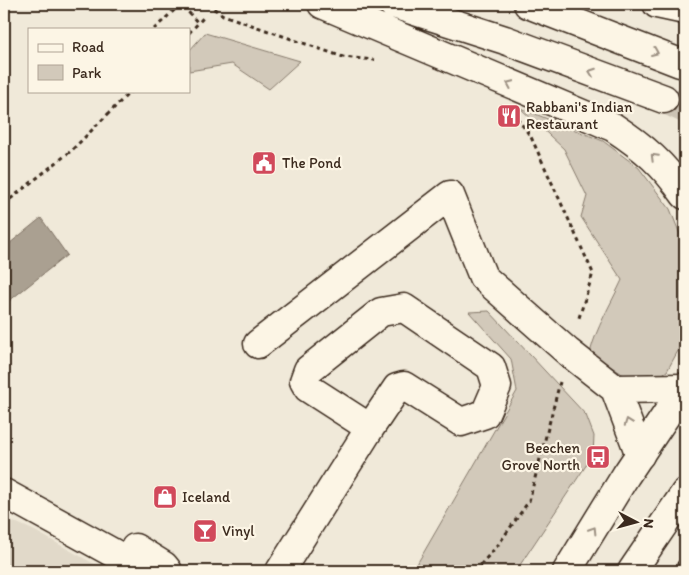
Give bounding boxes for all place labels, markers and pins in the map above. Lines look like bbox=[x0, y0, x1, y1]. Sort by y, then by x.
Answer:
place label: Rabbani's Indian Restaurant bbox=[526, 98, 633, 133]
restaurant icon: Rabbani's Indian Restaurant bbox=[496, 103, 522, 129]
public building icon: The Pond bbox=[251, 150, 277, 176]
place label: The Pond bbox=[282, 154, 341, 172]
place label: Beechen Grove North bbox=[502, 439, 580, 474]
bus stop icon: Beechen Grove North bbox=[585, 444, 611, 470]
shop icon: Iceland bbox=[152, 484, 178, 510]
place label: Iceland bbox=[182, 488, 231, 506]
bar icon: Vinyl bbox=[192, 518, 218, 544]
place label: Vinyl bbox=[222, 522, 255, 540]

